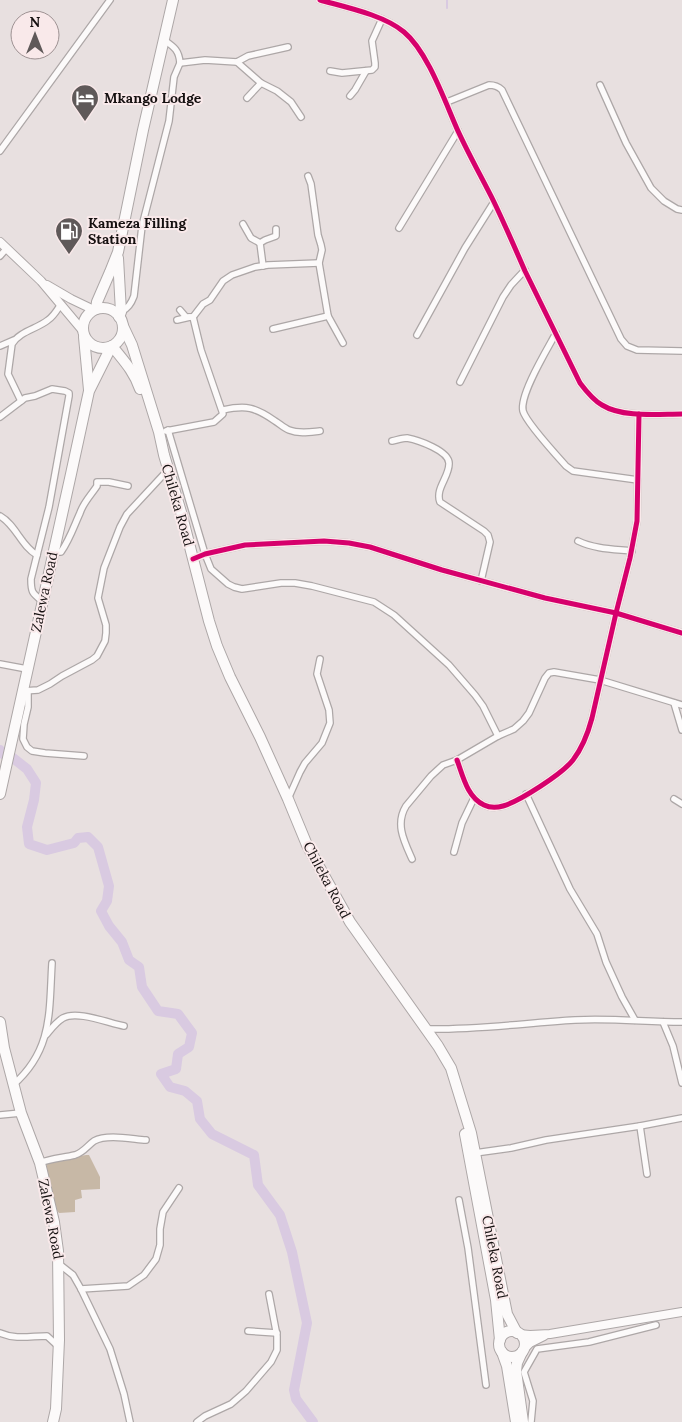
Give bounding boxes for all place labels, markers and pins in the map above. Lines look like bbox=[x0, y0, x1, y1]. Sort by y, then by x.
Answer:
hotel icon: Mkango Lodge bbox=[70, 83, 100, 122]
place label: Mkango Lodge bbox=[104, 89, 202, 107]
place label: Kameza Filling Station bbox=[88, 214, 188, 248]
fuel station icon: Kameza Filling Station bbox=[54, 216, 84, 255]

